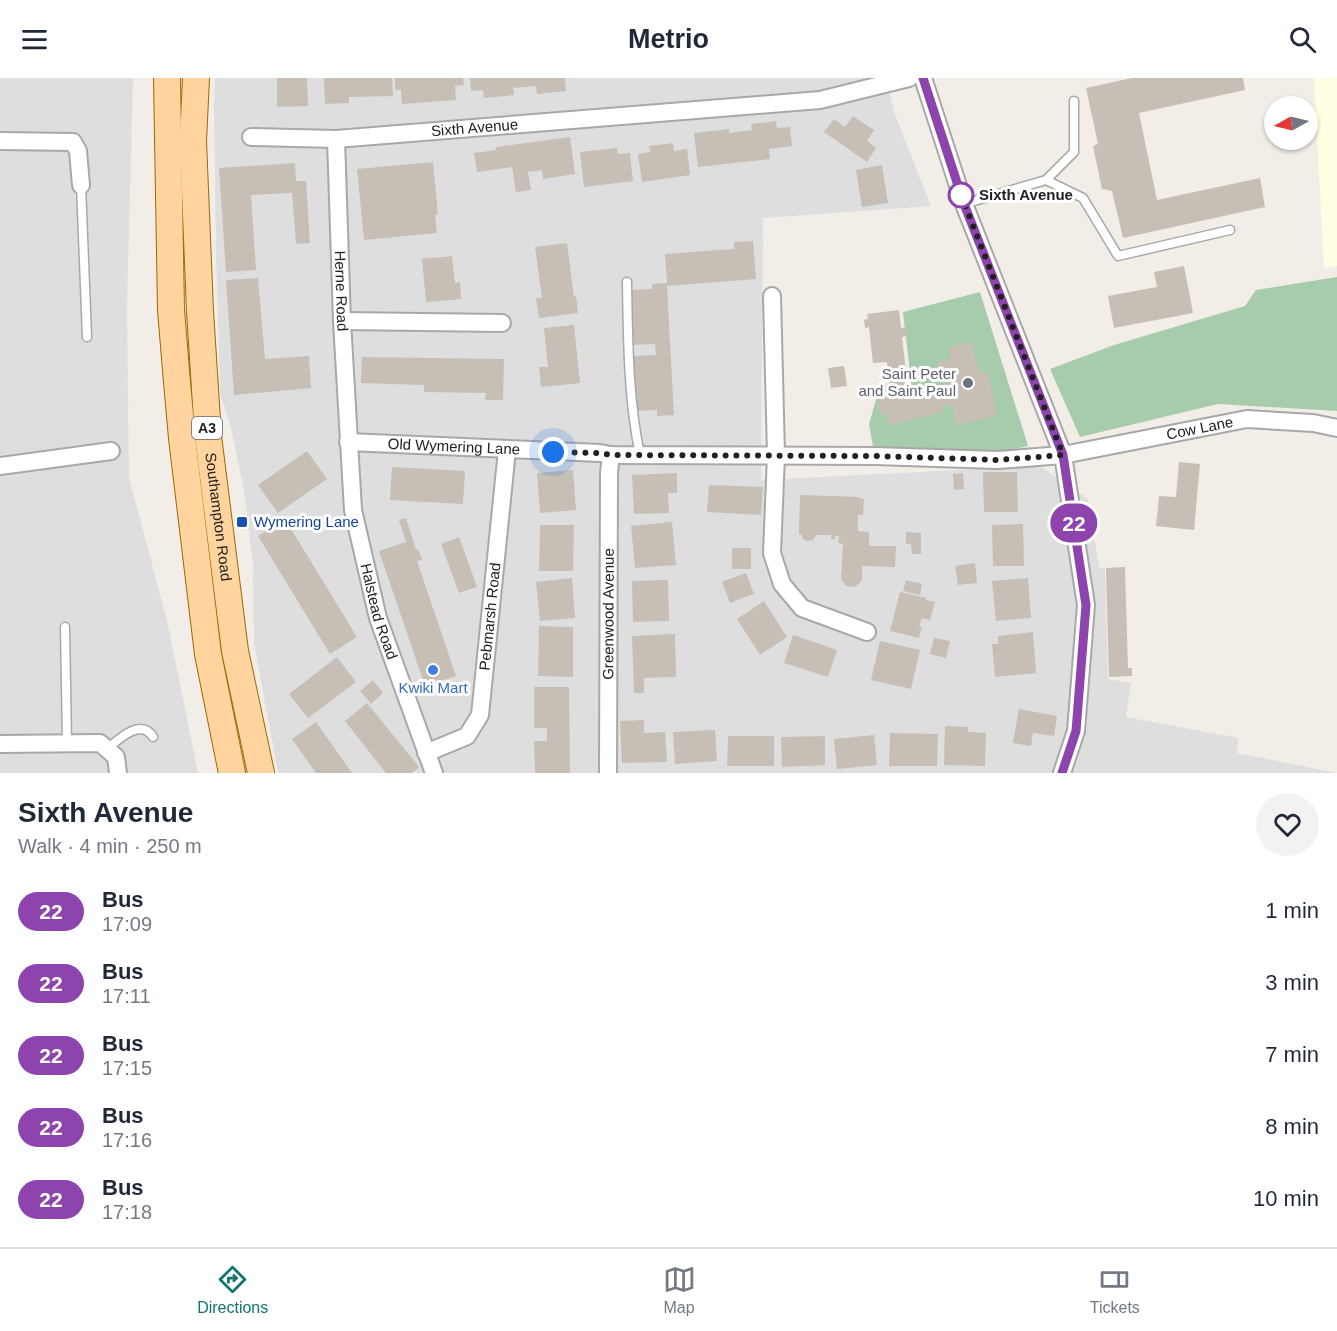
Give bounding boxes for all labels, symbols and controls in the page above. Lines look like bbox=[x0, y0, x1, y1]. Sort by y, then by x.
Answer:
icon: menu bbox=[18, 23, 51, 56]
icon: search bbox=[1286, 23, 1319, 56]
text: Metrio bbox=[628, 24, 709, 54]
north arrow bbox=[1264, 96, 1318, 150]
map controls bbox=[1264, 96, 1318, 150]
street label: Sixth Avenue bbox=[430, 115, 519, 139]
marker: Sixth Avenue bbox=[948, 182, 974, 208]
place label: Sixth Avenue bbox=[979, 186, 1073, 203]
street label: Herne Road bbox=[332, 250, 352, 332]
place label: Saint Peter and Saint Paul bbox=[858, 365, 956, 399]
marker: Saint Peter and Saint Paul bbox=[961, 376, 975, 390]
street label: Cow Lane bbox=[1165, 413, 1234, 443]
road number: A3 bbox=[192, 417, 222, 439]
street label: Old Wymering Lane bbox=[387, 435, 520, 458]
your location bbox=[538, 437, 568, 467]
street label: Southampton Road bbox=[202, 452, 235, 582]
line badge: 22 bbox=[1047, 504, 1101, 542]
text: 22 bbox=[1062, 512, 1086, 535]
place label: Wymering Lane bbox=[254, 513, 359, 530]
marker: Wymering Lane bbox=[235, 515, 249, 529]
street label: Greenwood Avenue bbox=[599, 548, 617, 680]
street label: Halstead Road bbox=[358, 561, 401, 662]
street label: Pebmarsh Road bbox=[476, 562, 503, 671]
marker: Kwiki Mart bbox=[426, 663, 440, 677]
place label: Kwiki Mart bbox=[398, 679, 468, 696]
button: heart bbox=[1256, 793, 1319, 856]
text: Sixth Avenue bbox=[18, 797, 193, 828]
text: Walk · 4 min · 250 m bbox=[18, 835, 202, 857]
text: Bus bbox=[102, 887, 144, 912]
text: 1 min bbox=[1265, 898, 1319, 923]
text: 22 bbox=[39, 900, 63, 923]
text: 17:09 bbox=[102, 913, 152, 935]
text: Bus bbox=[102, 959, 144, 984]
text: 3 min bbox=[1265, 970, 1319, 995]
text: 22 bbox=[39, 972, 63, 995]
text: 17:11 bbox=[102, 985, 151, 1007]
text: Bus bbox=[102, 1031, 144, 1056]
text: 7 min bbox=[1265, 1042, 1319, 1067]
text: 22 bbox=[39, 1044, 63, 1067]
text: 17:15 bbox=[102, 1057, 152, 1079]
text: Bus bbox=[102, 1103, 144, 1128]
text: 8 min bbox=[1265, 1114, 1319, 1139]
text: 22 bbox=[39, 1116, 63, 1139]
text: 17:16 bbox=[102, 1129, 152, 1151]
text: Bus bbox=[102, 1175, 144, 1200]
text: 10 min bbox=[1253, 1186, 1319, 1211]
text: 22 bbox=[39, 1188, 63, 1211]
text: 17:18 bbox=[102, 1201, 152, 1223]
tab: Directions bbox=[197, 1263, 268, 1317]
tab: Map bbox=[663, 1263, 696, 1317]
tab: Tickets bbox=[1090, 1263, 1140, 1317]

